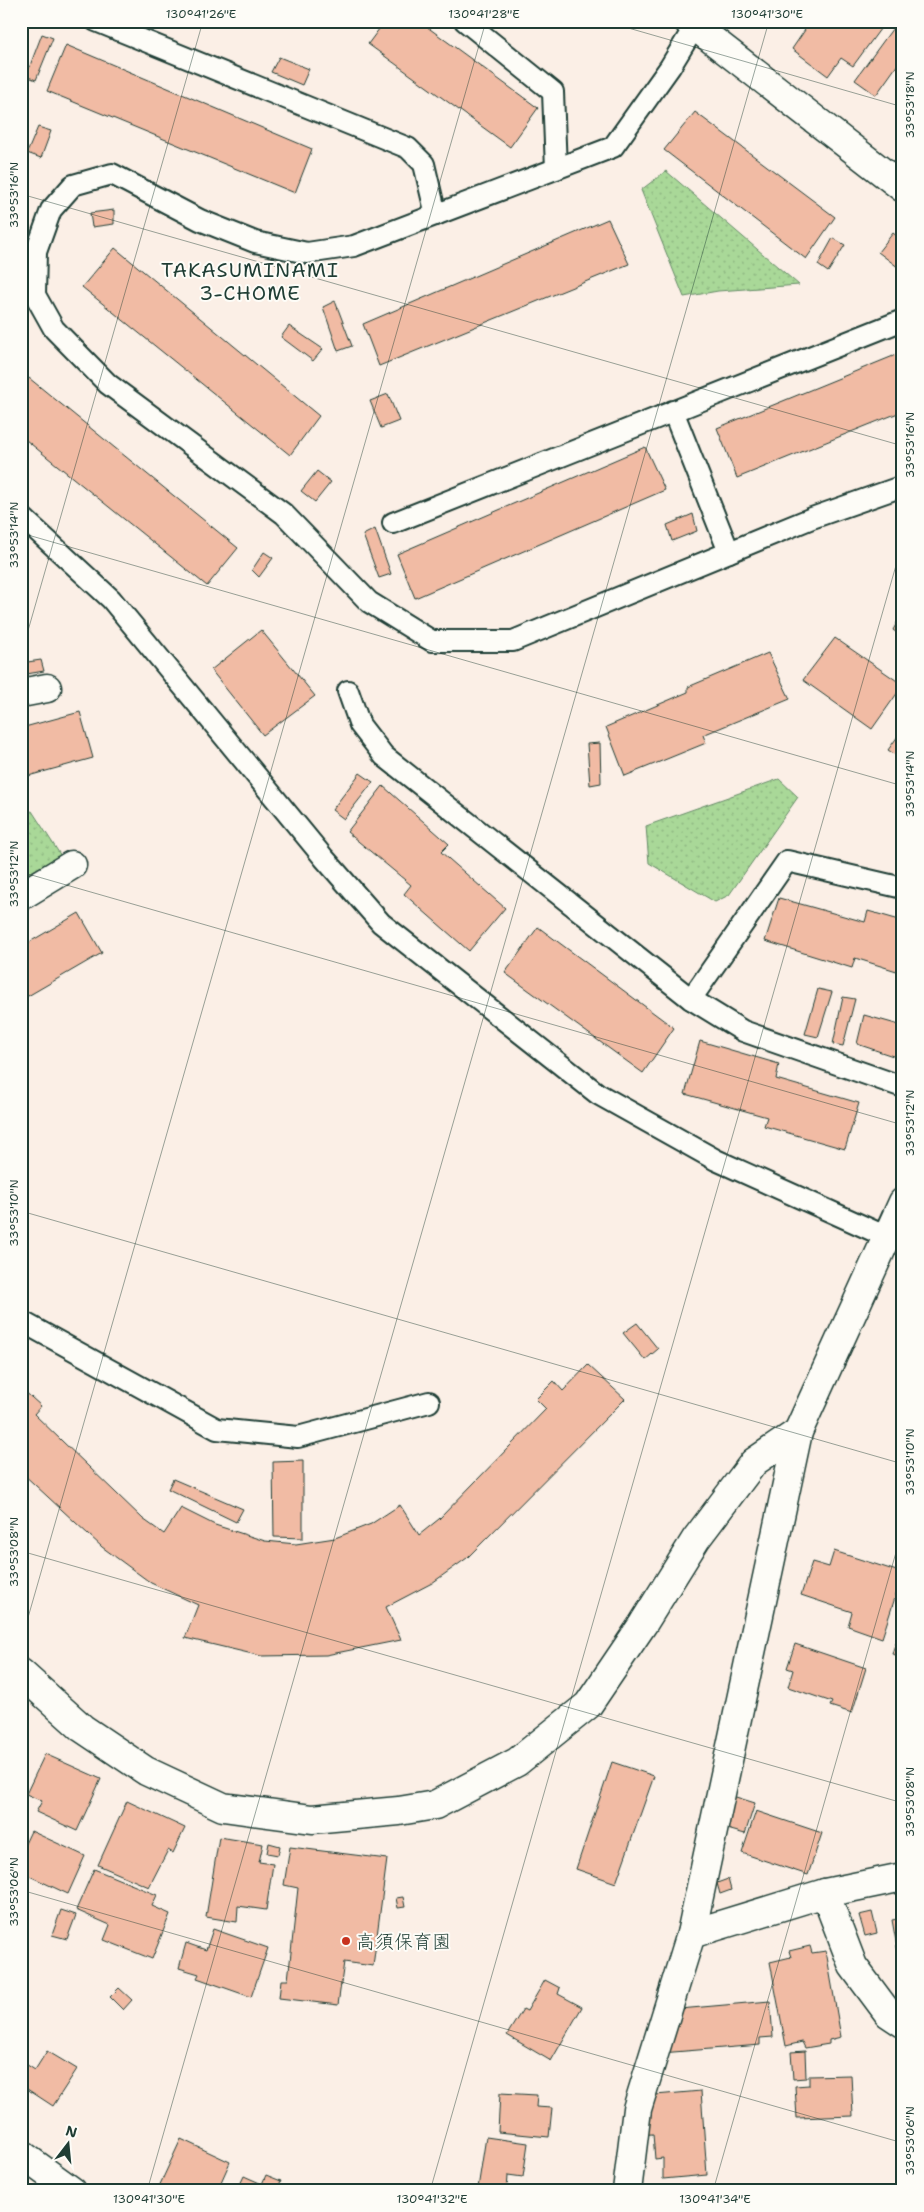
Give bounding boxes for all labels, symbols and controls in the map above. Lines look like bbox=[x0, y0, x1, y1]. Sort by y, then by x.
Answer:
text: 130°41'26"E bbox=[166, 6, 236, 22]
text: 130°41'28"E bbox=[448, 6, 520, 22]
text: 130°41'30"E bbox=[731, 6, 803, 22]
text: 33°53'18"N bbox=[902, 71, 918, 139]
text: 33°53'16"N bbox=[6, 162, 22, 228]
district label: TAKASUMINAMI 3-CHOME bbox=[161, 257, 339, 306]
text: 33°53'16"N bbox=[902, 412, 918, 478]
text: 33°53'14"N bbox=[6, 502, 22, 568]
text: 33°53'14"N bbox=[902, 751, 918, 817]
text: 33°53'12"N bbox=[6, 841, 22, 907]
text: 33°53'12"N bbox=[902, 1090, 918, 1156]
text: 33°53'10"N bbox=[6, 1179, 22, 1247]
text: 33°53'10"N bbox=[902, 1428, 918, 1496]
text: 33°53'08"N bbox=[6, 1517, 22, 1587]
text: 33°53'08"N bbox=[902, 1767, 918, 1837]
text: 33°53'06"N bbox=[6, 1857, 22, 1927]
place label: 高須保育園 bbox=[356, 1929, 451, 1954]
marker: 高須保育園 bbox=[340, 1935, 352, 1947]
text: 33°53'06"N bbox=[902, 2106, 918, 2176]
north arrow bbox=[42, 2120, 92, 2170]
text: N bbox=[64, 2121, 79, 2142]
text: 130°41'30"E bbox=[113, 2191, 185, 2207]
text: 130°41'32"E bbox=[396, 2191, 468, 2207]
text: 130°41'34"E bbox=[679, 2191, 751, 2207]

